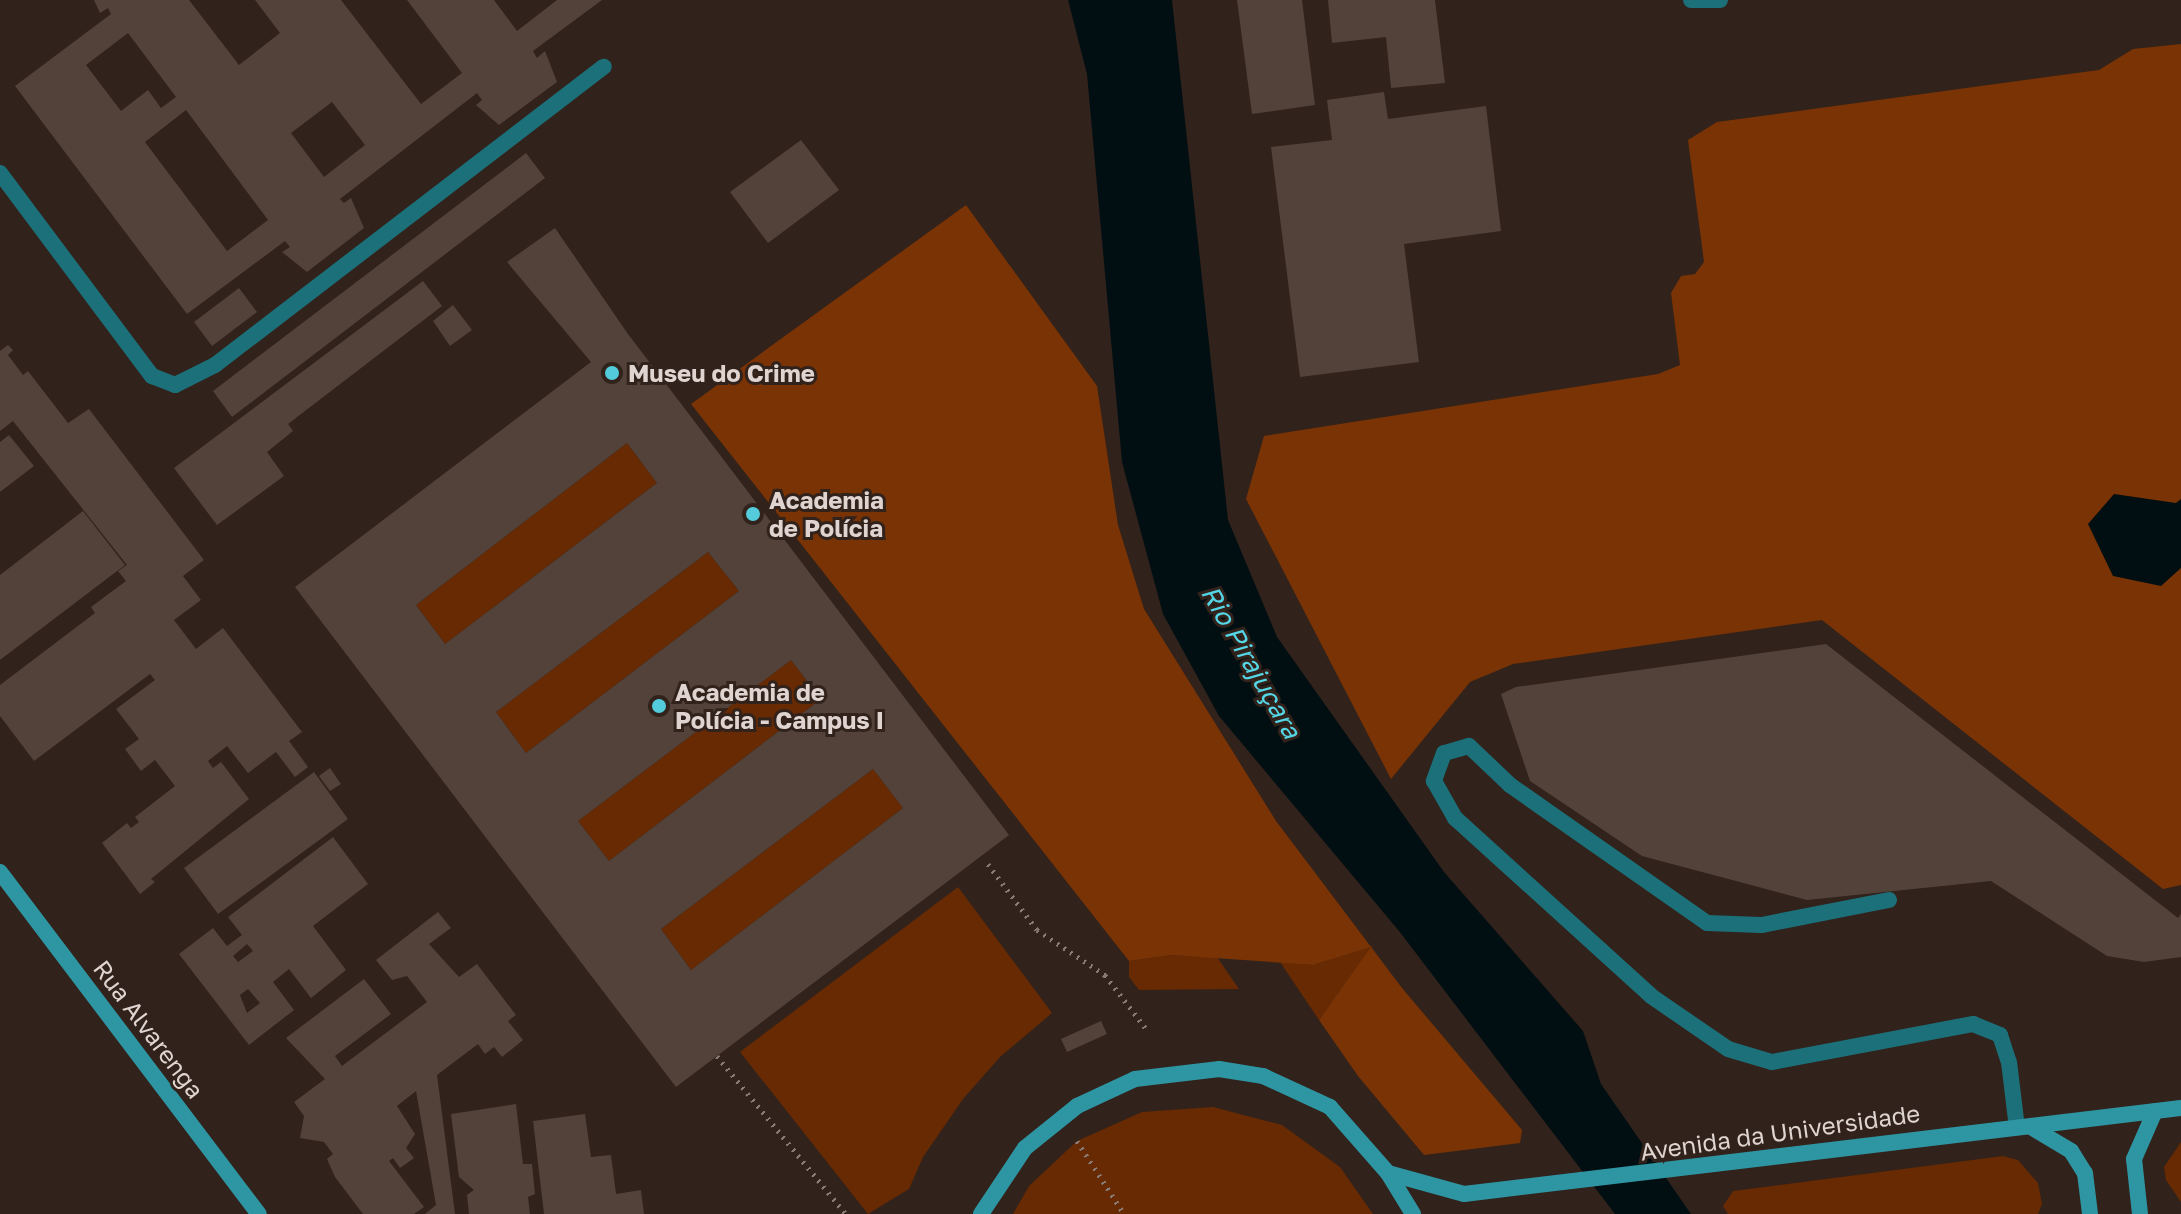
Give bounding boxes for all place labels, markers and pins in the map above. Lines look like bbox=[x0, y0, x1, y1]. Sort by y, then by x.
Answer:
place label: Museu do Crime bbox=[628, 359, 815, 387]
marker: Museu do Crime bbox=[603, 364, 621, 382]
place label: Academia de Polícia bbox=[769, 486, 884, 542]
marker: Academia de Polícia bbox=[744, 505, 762, 523]
place label: Academia de Polícia - Campus I bbox=[675, 678, 884, 734]
marker: Academia de Polícia - Campus I bbox=[650, 697, 668, 715]

